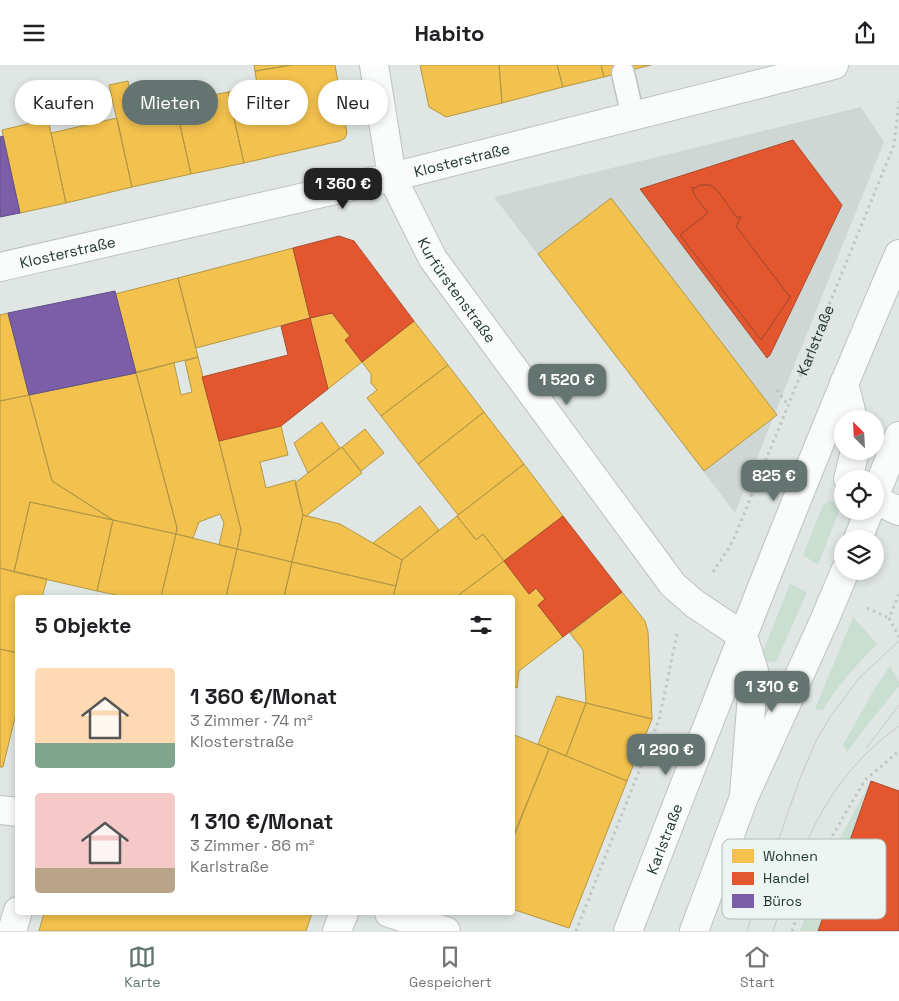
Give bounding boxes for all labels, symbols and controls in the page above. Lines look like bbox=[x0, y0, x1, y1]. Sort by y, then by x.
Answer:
icon: menu bbox=[20, 19, 48, 47]
text: Habito bbox=[414, 19, 485, 47]
icon: share bbox=[851, 19, 879, 47]
chip: Kaufen bbox=[15, 80, 112, 125]
chip: Mieten bbox=[122, 80, 218, 125]
chip: Filter bbox=[228, 80, 308, 125]
chip: Neu bbox=[318, 80, 388, 125]
street label: Klosterstraße bbox=[412, 138, 511, 181]
pin: 1 360 € bbox=[297, 167, 389, 210]
text: 1 360 € bbox=[315, 173, 371, 194]
street label: Klosterstraße bbox=[17, 231, 117, 272]
street label: Kurfürstenstraße bbox=[414, 234, 501, 346]
street label: Karlstraße bbox=[792, 302, 838, 378]
pin: 1 520 € bbox=[521, 363, 613, 406]
text: 1 520 € bbox=[539, 369, 595, 390]
north arrow bbox=[834, 410, 884, 460]
map controls bbox=[834, 410, 884, 580]
pin: 825 € bbox=[739, 459, 809, 502]
text: 825 € bbox=[752, 465, 796, 486]
button: locate bbox=[834, 470, 884, 520]
button: layers bbox=[834, 530, 884, 580]
icon: filters bbox=[467, 611, 495, 639]
text: 5 Objekte bbox=[35, 612, 131, 639]
pin: 1 310 € bbox=[726, 671, 818, 713]
text: 1 310 € bbox=[745, 676, 799, 697]
text: 1 360 €/Monat bbox=[190, 683, 337, 710]
icon: home bbox=[75, 688, 135, 748]
text: 3 Zimmer · 74 m² bbox=[190, 710, 313, 731]
text: Klosterstraße bbox=[190, 731, 294, 752]
pin: 1 290 € bbox=[620, 733, 712, 776]
text: 1 290 € bbox=[638, 739, 694, 760]
street label: Karlstraße bbox=[642, 801, 686, 877]
text: 1 310 €/Monat bbox=[190, 808, 333, 835]
icon: home bbox=[75, 813, 135, 873]
text: 3 Zimmer · 86 m² bbox=[190, 835, 315, 856]
legend bbox=[722, 839, 886, 919]
text: Wohnen bbox=[763, 847, 818, 865]
text: Karlstraße bbox=[190, 856, 269, 877]
text: Handel bbox=[763, 869, 810, 887]
text: Büros bbox=[763, 892, 802, 910]
tab: Karte bbox=[124, 943, 161, 991]
tab: Gespeichert bbox=[409, 943, 492, 991]
tab: Start bbox=[740, 943, 775, 991]

